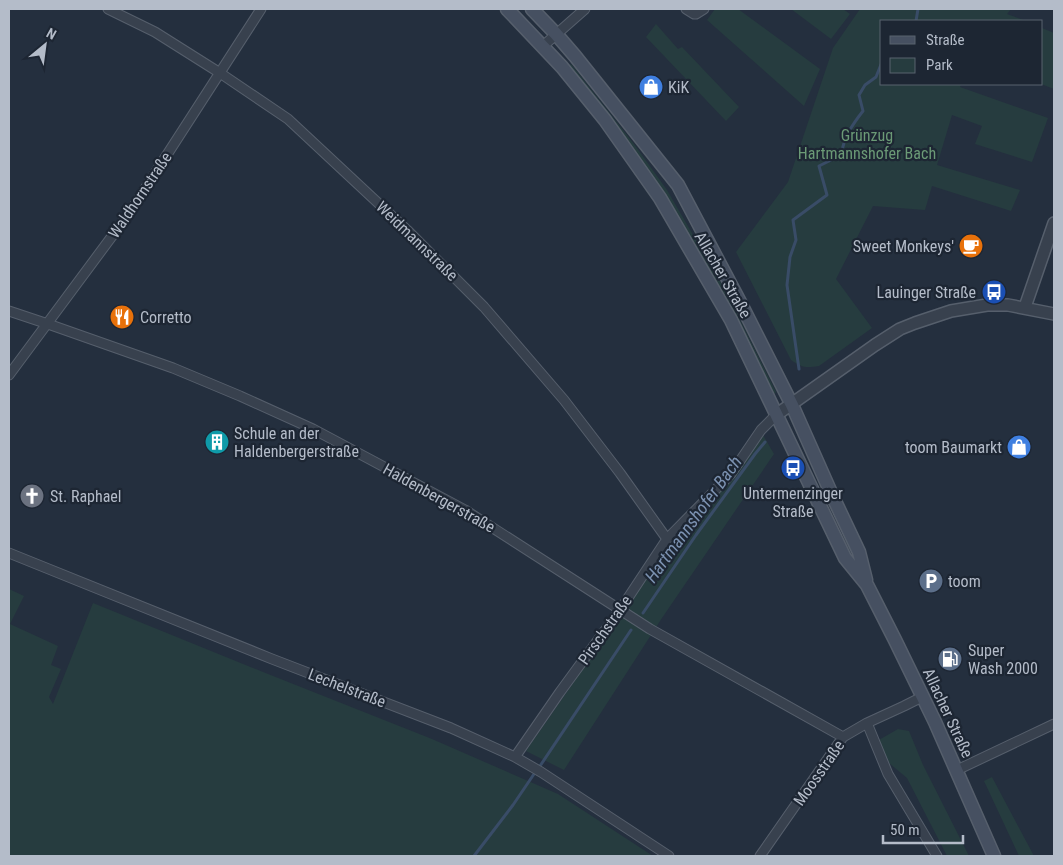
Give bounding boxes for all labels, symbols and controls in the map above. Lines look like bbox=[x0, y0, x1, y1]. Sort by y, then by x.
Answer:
north arrow bbox=[20, 20, 70, 70]
legend bbox=[880, 20, 1043, 85]
text: N bbox=[44, 25, 59, 43]
text: Straße bbox=[926, 31, 965, 49]
text: Park bbox=[926, 56, 953, 74]
shop icon: KiK bbox=[638, 74, 664, 100]
place label: KiK bbox=[668, 78, 689, 97]
park label: Grünzug Hartmannshofer Bach bbox=[798, 126, 936, 163]
street label: Waldhornstraße bbox=[104, 148, 176, 242]
street label: Weidmannstraße bbox=[372, 197, 462, 285]
street label: Allacher Straße bbox=[691, 228, 755, 322]
cafe icon: Sweet Monkeys' bbox=[958, 233, 984, 259]
place label: Sweet Monkeys' bbox=[853, 237, 954, 256]
bus stop icon: Lauinger Straße bbox=[981, 279, 1007, 305]
place label: Lauinger Straße bbox=[877, 283, 976, 302]
restaurant icon: Corretto bbox=[109, 304, 135, 330]
place label: Corretto bbox=[140, 308, 192, 327]
place label: Schule an der Haldenbergerstraße bbox=[234, 424, 359, 461]
building icon: Schule an der Haldenbergerstraße bbox=[204, 429, 230, 455]
shop icon: toom Baumarkt bbox=[1006, 434, 1032, 460]
place label: toom Baumarkt bbox=[905, 438, 1002, 457]
water label: Hartmannshofer Bach bbox=[640, 452, 746, 586]
bus stop icon: Untermenzinger Straße bbox=[780, 455, 806, 481]
street label: Haldenbergerstraße bbox=[380, 459, 498, 537]
church icon: St. Raphael bbox=[19, 483, 45, 509]
place label: Untermenzinger Straße bbox=[743, 484, 843, 521]
place label: St. Raphael bbox=[50, 487, 122, 506]
parking icon: toom bbox=[918, 568, 944, 594]
place label: toom bbox=[948, 572, 981, 591]
street label: Pirschstraße bbox=[574, 592, 636, 668]
place label: Super Wash 2000 bbox=[968, 641, 1038, 678]
fuel station icon: Super Wash 2000 bbox=[937, 646, 963, 672]
street label: Lechelstraße bbox=[306, 665, 388, 711]
street label: Allacher Straße bbox=[919, 665, 977, 761]
street label: Moosstraße bbox=[790, 737, 848, 809]
scale bar bbox=[883, 812, 963, 844]
text: 50 m bbox=[890, 821, 920, 839]

